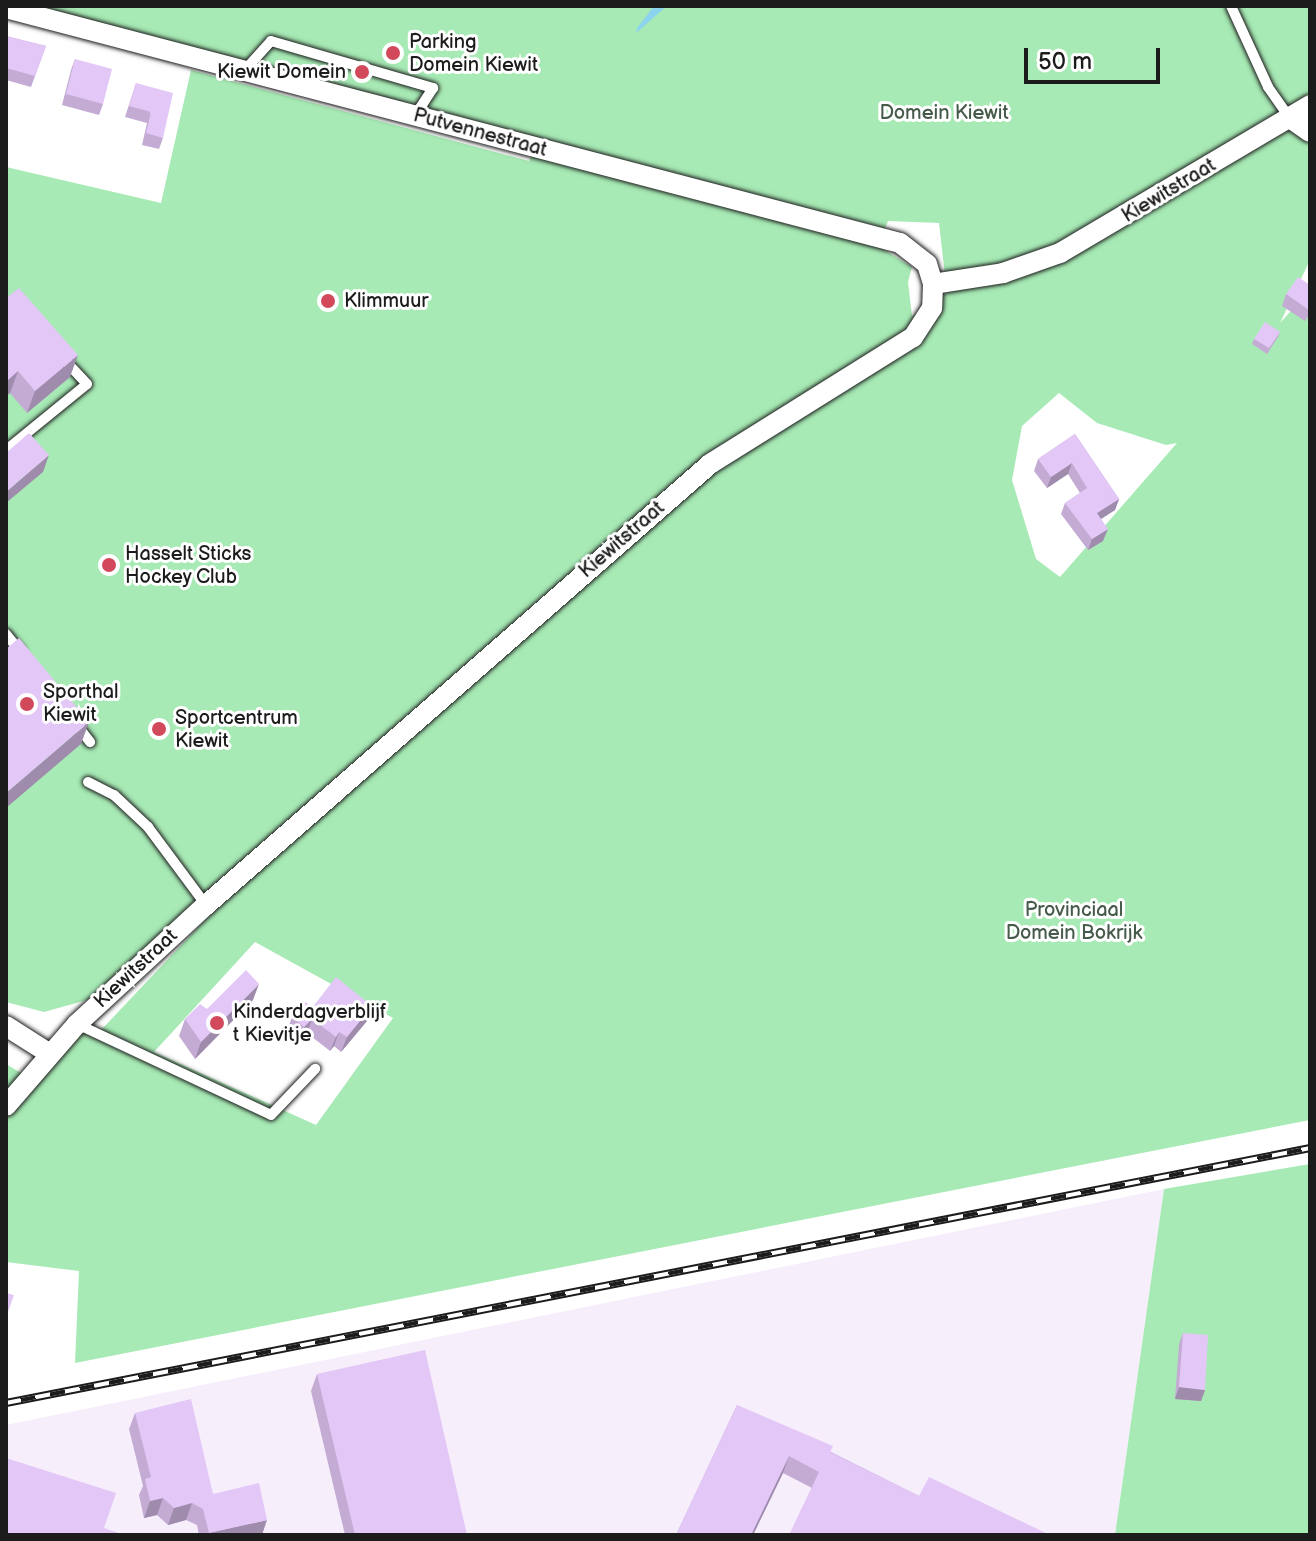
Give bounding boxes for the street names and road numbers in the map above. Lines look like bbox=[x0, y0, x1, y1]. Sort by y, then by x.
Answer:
street label: Putvennestraat bbox=[411, 104, 549, 162]
street label: Kiewitstraat bbox=[1118, 154, 1220, 228]
street label: Kiewitstraat bbox=[574, 496, 670, 584]
street label: Kiewitstraat bbox=[89, 924, 183, 1014]

